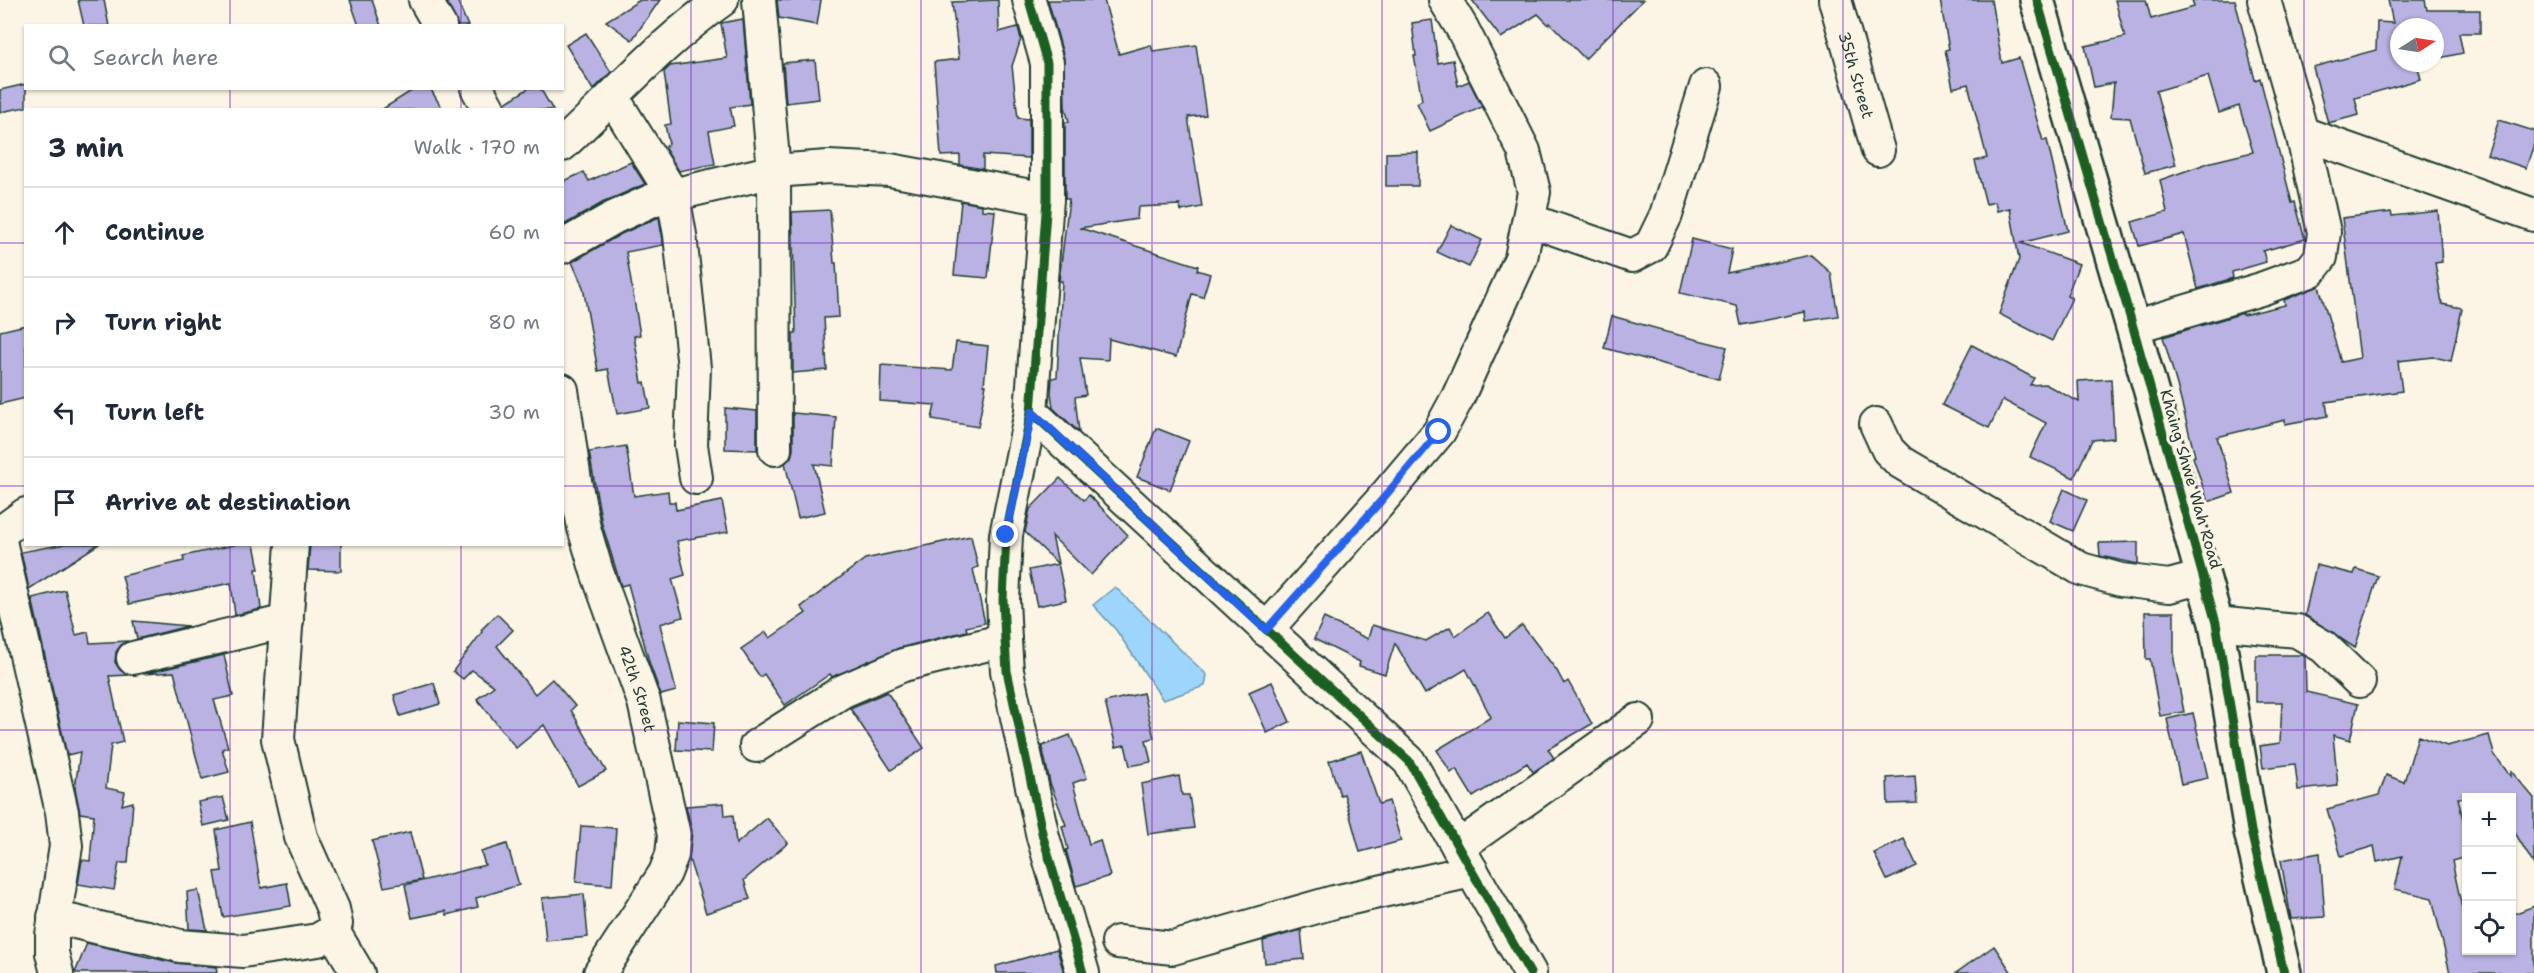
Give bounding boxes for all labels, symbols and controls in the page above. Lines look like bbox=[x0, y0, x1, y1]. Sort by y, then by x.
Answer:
north arrow bbox=[2390, 18, 2444, 72]
search box bbox=[24, 24, 564, 90]
street label: 35th Street bbox=[1834, 29, 1879, 121]
icon: search bbox=[45, 41, 78, 74]
text: Search here bbox=[93, 43, 219, 72]
text: 3 min bbox=[48, 130, 124, 165]
text: Walk · 170 m bbox=[414, 134, 540, 160]
icon: ahead bbox=[48, 216, 81, 249]
text: Continue bbox=[105, 218, 205, 247]
text: 60 m bbox=[488, 219, 540, 245]
icon: right bbox=[48, 306, 81, 339]
text: Turn right bbox=[105, 308, 222, 337]
text: 80 m bbox=[488, 309, 540, 335]
street label: Khaing Shwe Wah Road bbox=[2155, 387, 2227, 571]
icon: left bbox=[48, 396, 81, 429]
text: Turn left bbox=[105, 398, 204, 427]
text: 30 m bbox=[488, 399, 540, 425]
route start bbox=[1425, 418, 1451, 444]
icon: arrive bbox=[48, 486, 81, 519]
text: Arrive at destination bbox=[105, 488, 351, 517]
route end bbox=[992, 521, 1018, 547]
street label: 42th Street bbox=[614, 642, 661, 734]
map controls bbox=[2462, 793, 2516, 955]
button: + bbox=[2462, 793, 2516, 847]
button: − bbox=[2462, 847, 2516, 901]
button: locate bbox=[2462, 901, 2516, 955]

